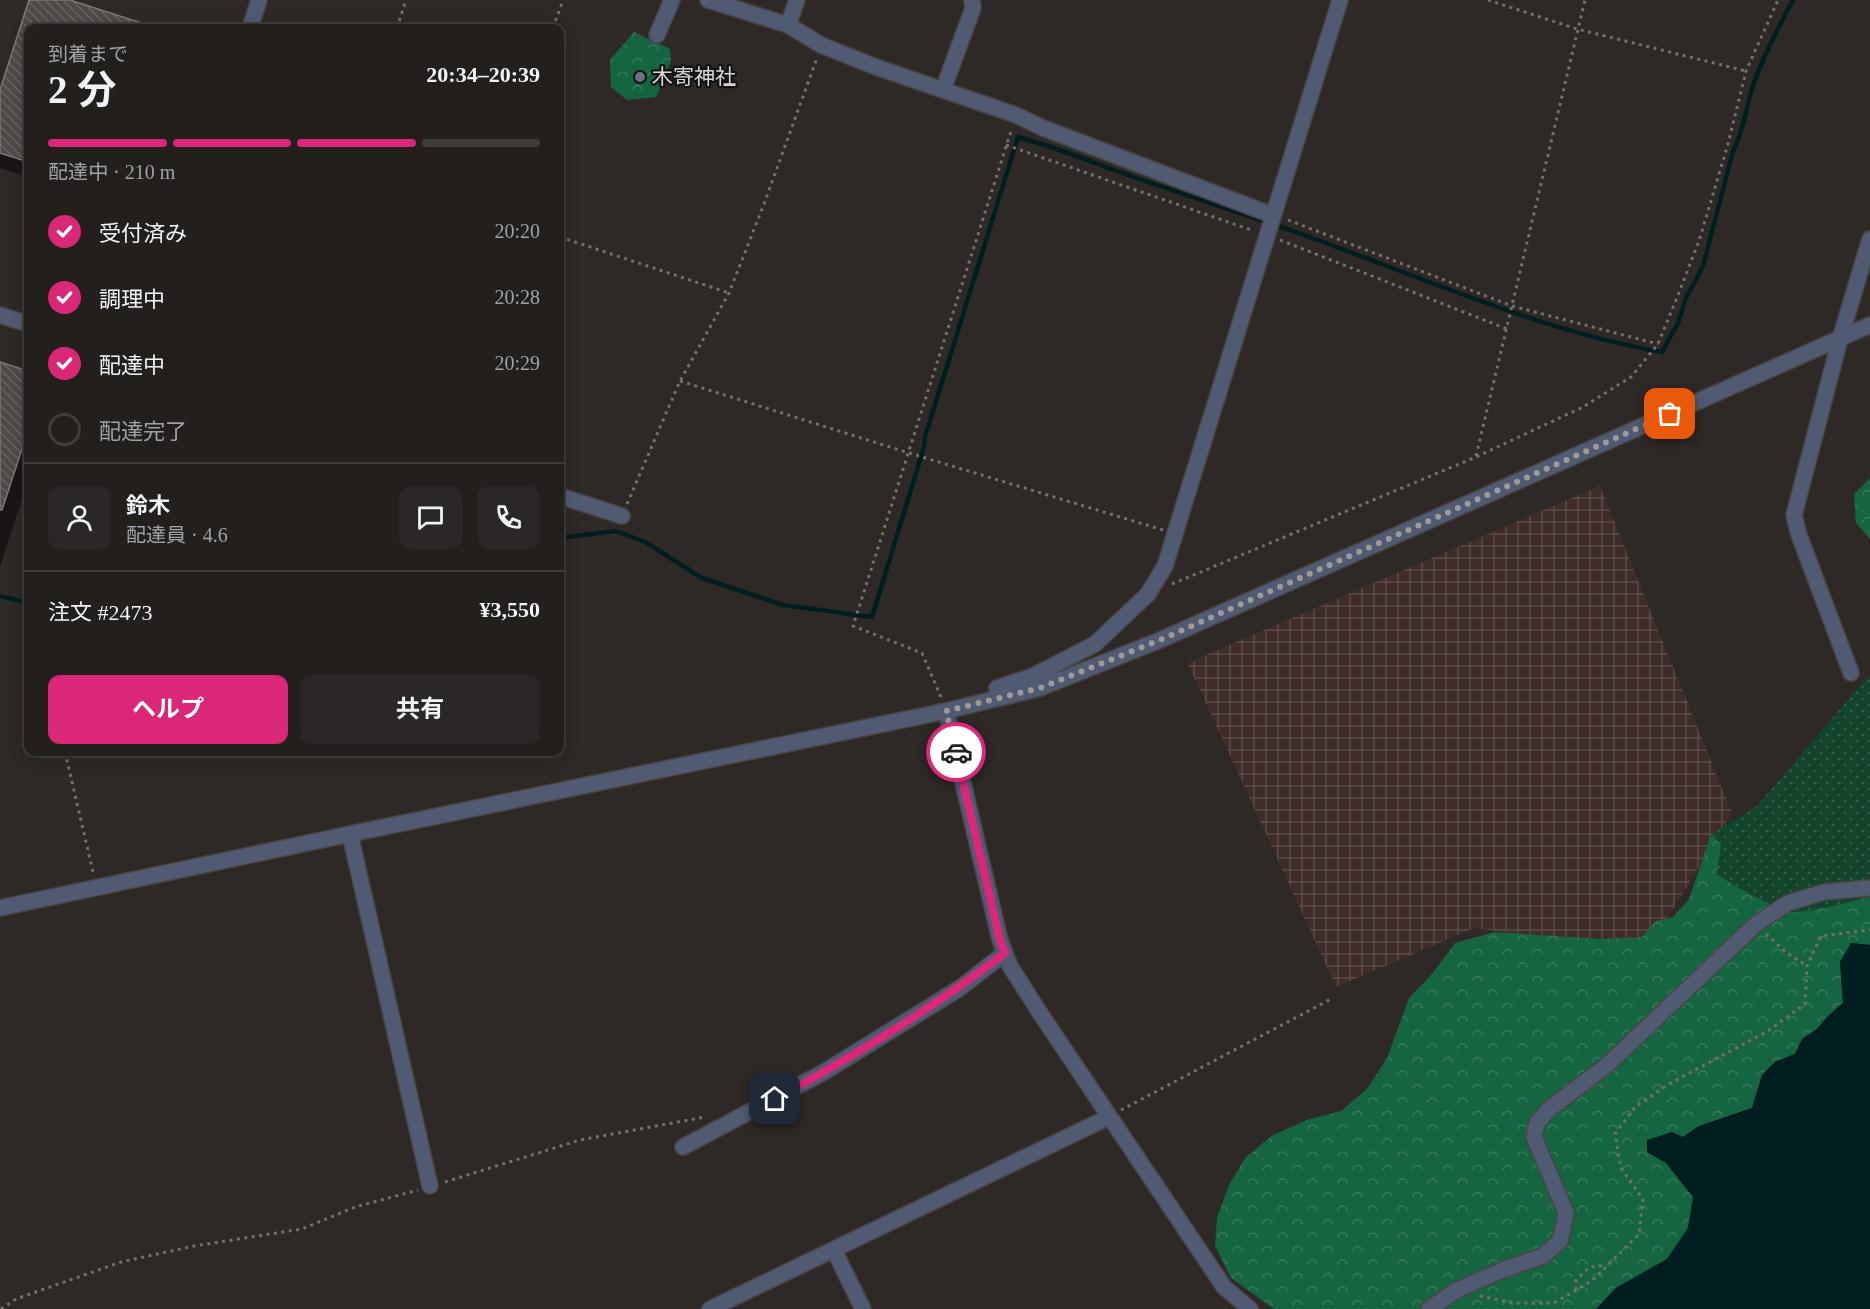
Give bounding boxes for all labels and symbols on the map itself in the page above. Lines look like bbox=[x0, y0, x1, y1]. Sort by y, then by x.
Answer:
place label: 木寄神社 bbox=[652, 65, 736, 89]
marker: 木寄神社 bbox=[633, 70, 647, 84]
pin bbox=[1644, 388, 1695, 439]
courier bbox=[926, 722, 986, 782]
pin bbox=[749, 1073, 800, 1124]

